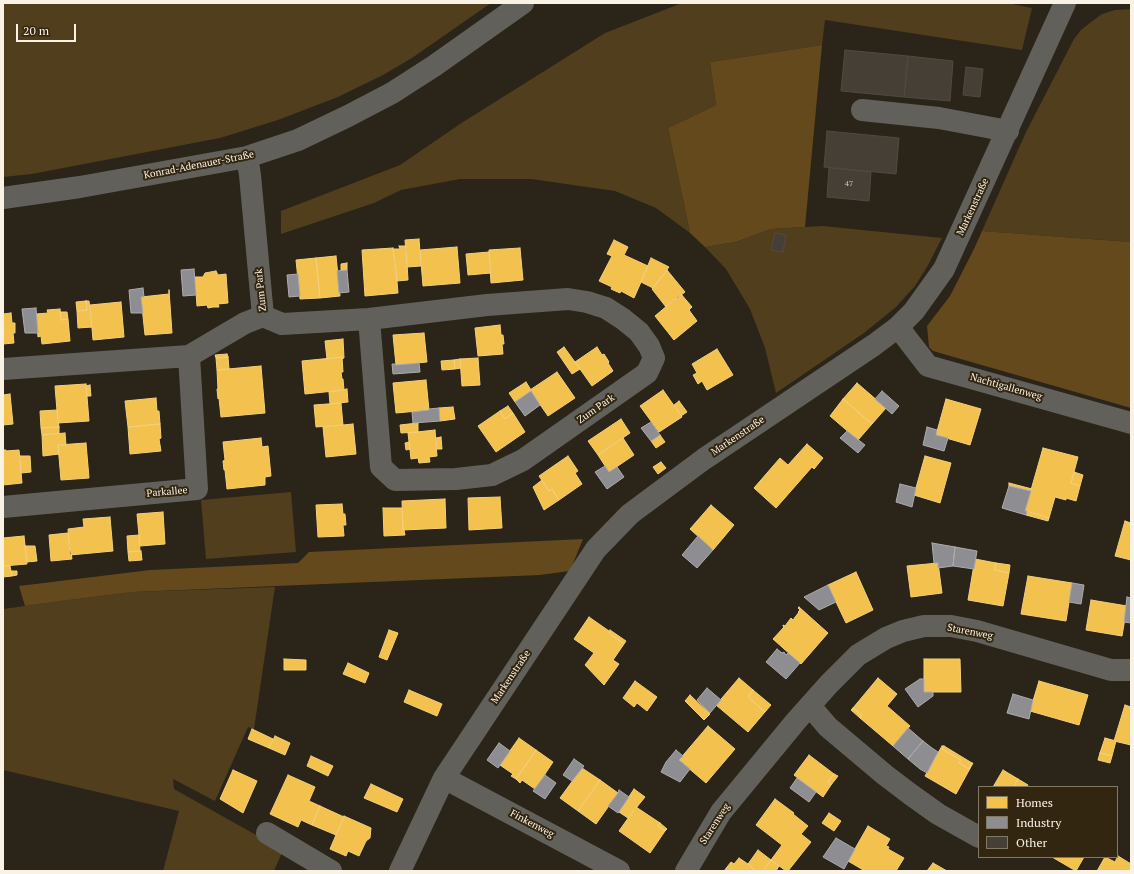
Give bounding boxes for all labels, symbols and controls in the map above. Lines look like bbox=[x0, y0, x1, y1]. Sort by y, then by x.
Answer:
scale bar bbox=[18, 16, 78, 42]
text: 20 m bbox=[23, 23, 49, 38]
street label: Konrad-Adenauer-Straße bbox=[143, 148, 255, 182]
street label: Markenstraße bbox=[954, 176, 992, 238]
house number: 47 bbox=[845, 179, 853, 189]
street label: Zum Park bbox=[253, 268, 269, 312]
street label: Nachtigallenweg bbox=[969, 371, 1043, 403]
street label: Zum Park bbox=[575, 392, 617, 426]
street label: Markenstraße bbox=[709, 414, 767, 458]
street label: Parkallee bbox=[146, 484, 188, 500]
street label: Starenweg bbox=[946, 622, 994, 642]
street label: Markenstraße bbox=[489, 648, 533, 706]
legend bbox=[978, 786, 1118, 858]
text: Homes bbox=[1016, 795, 1053, 810]
street label: Starenweg bbox=[697, 801, 733, 847]
street label: Finkenweg bbox=[508, 807, 556, 841]
text: Industry bbox=[1016, 815, 1061, 830]
text: Other bbox=[1016, 835, 1047, 850]

